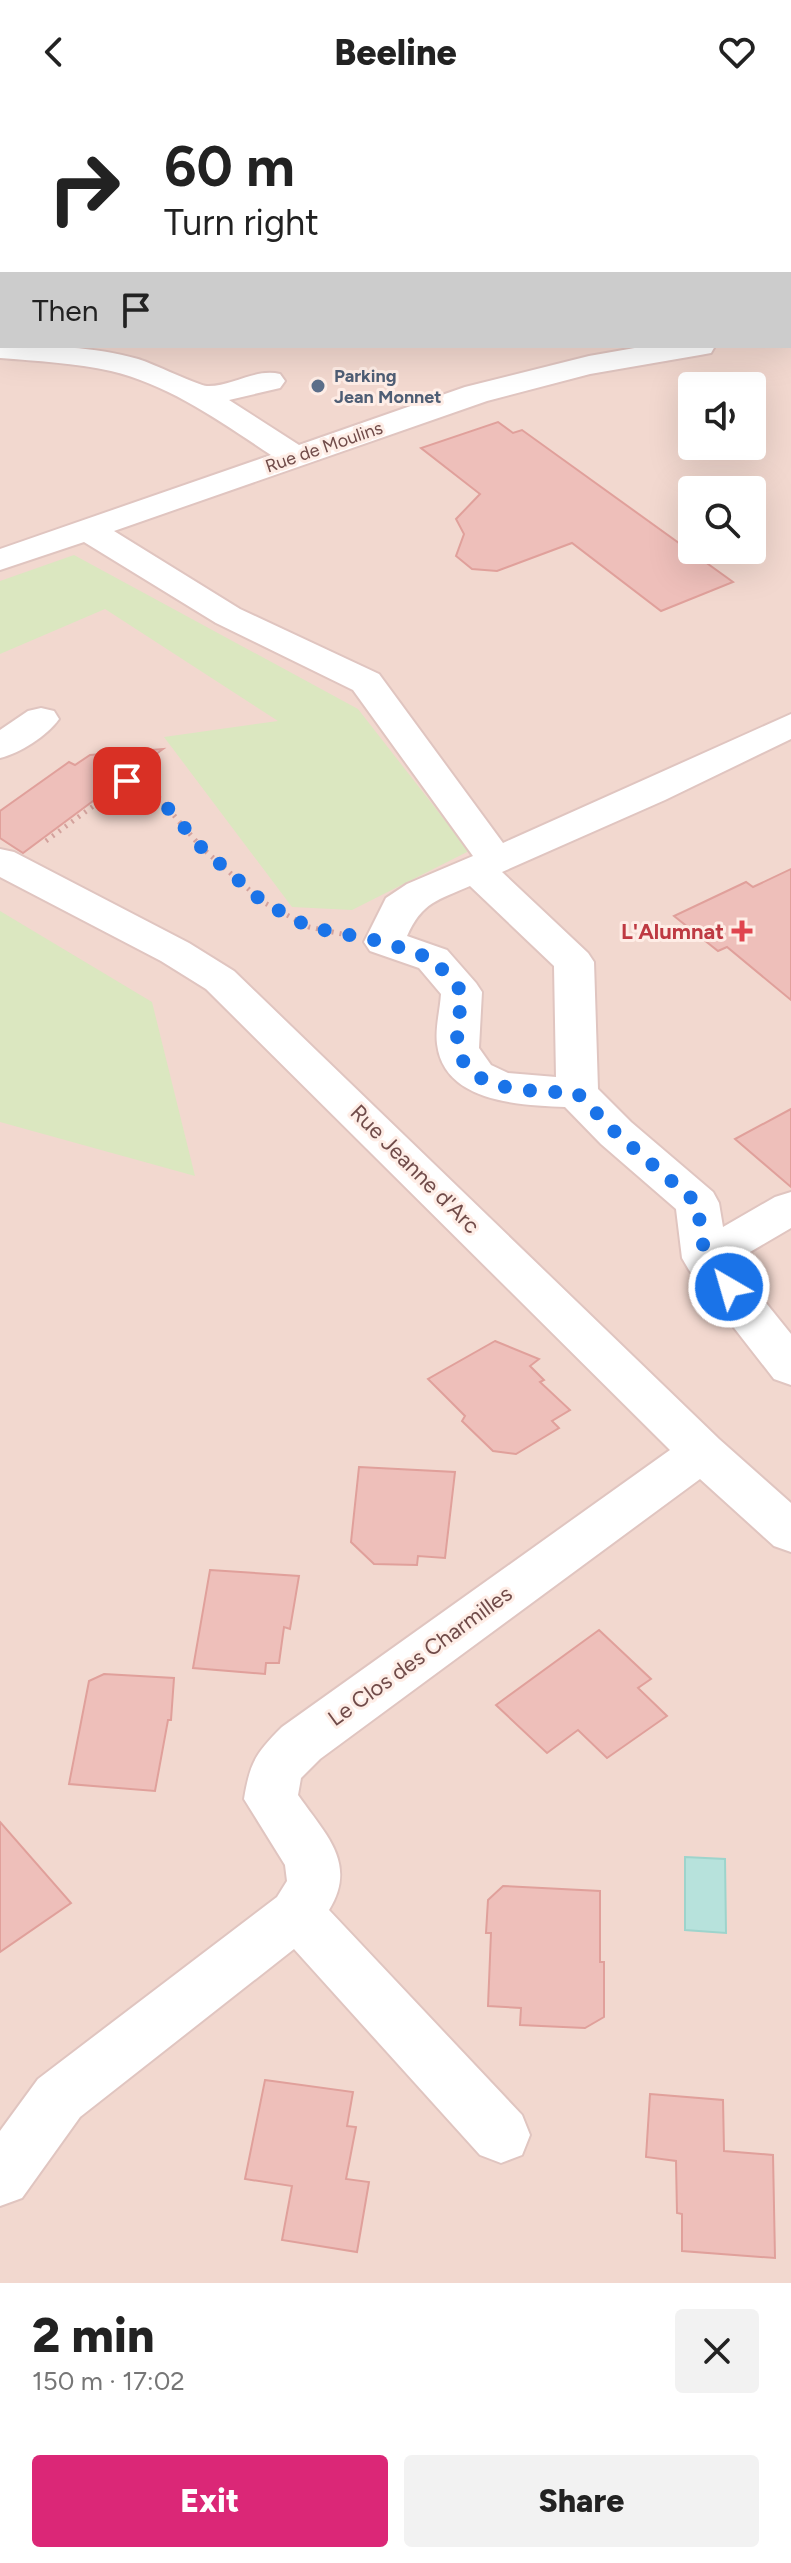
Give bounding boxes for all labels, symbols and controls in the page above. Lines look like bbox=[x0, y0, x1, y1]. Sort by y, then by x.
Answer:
icon: back bbox=[32, 30, 76, 74]
icon: heart bbox=[715, 30, 759, 74]
text: Beeline bbox=[334, 31, 457, 74]
text: 60 m bbox=[164, 133, 295, 200]
icon: right bbox=[32, 136, 136, 240]
text: Turn right bbox=[164, 201, 319, 244]
icon: arrive bbox=[114, 288, 158, 332]
text: Then bbox=[32, 292, 98, 329]
place label: Parking Jean Monnet bbox=[334, 365, 442, 408]
map controls bbox=[678, 372, 766, 564]
button: sound bbox=[678, 372, 766, 460]
marker: Parking Jean Monnet bbox=[309, 377, 327, 395]
street label: Rue de Moulins bbox=[262, 417, 386, 477]
button: search bbox=[678, 476, 766, 564]
pin bbox=[93, 747, 161, 815]
icon: arrive bbox=[105, 759, 149, 803]
place label: L'Alumnat bbox=[621, 918, 724, 945]
marker: L'Alumnat bbox=[731, 920, 753, 942]
street label: Rue Jeanne d'Arc bbox=[345, 1099, 485, 1239]
position arrow bbox=[687, 1245, 771, 1329]
street label: Le Clos des Charmilles bbox=[323, 1580, 517, 1732]
text: 2 min bbox=[32, 2306, 155, 2364]
button: close bbox=[675, 2309, 759, 2393]
text: 150 m · 17:02 bbox=[32, 2365, 185, 2397]
button: Exit bbox=[32, 2455, 388, 2547]
button: Share bbox=[404, 2455, 759, 2547]

